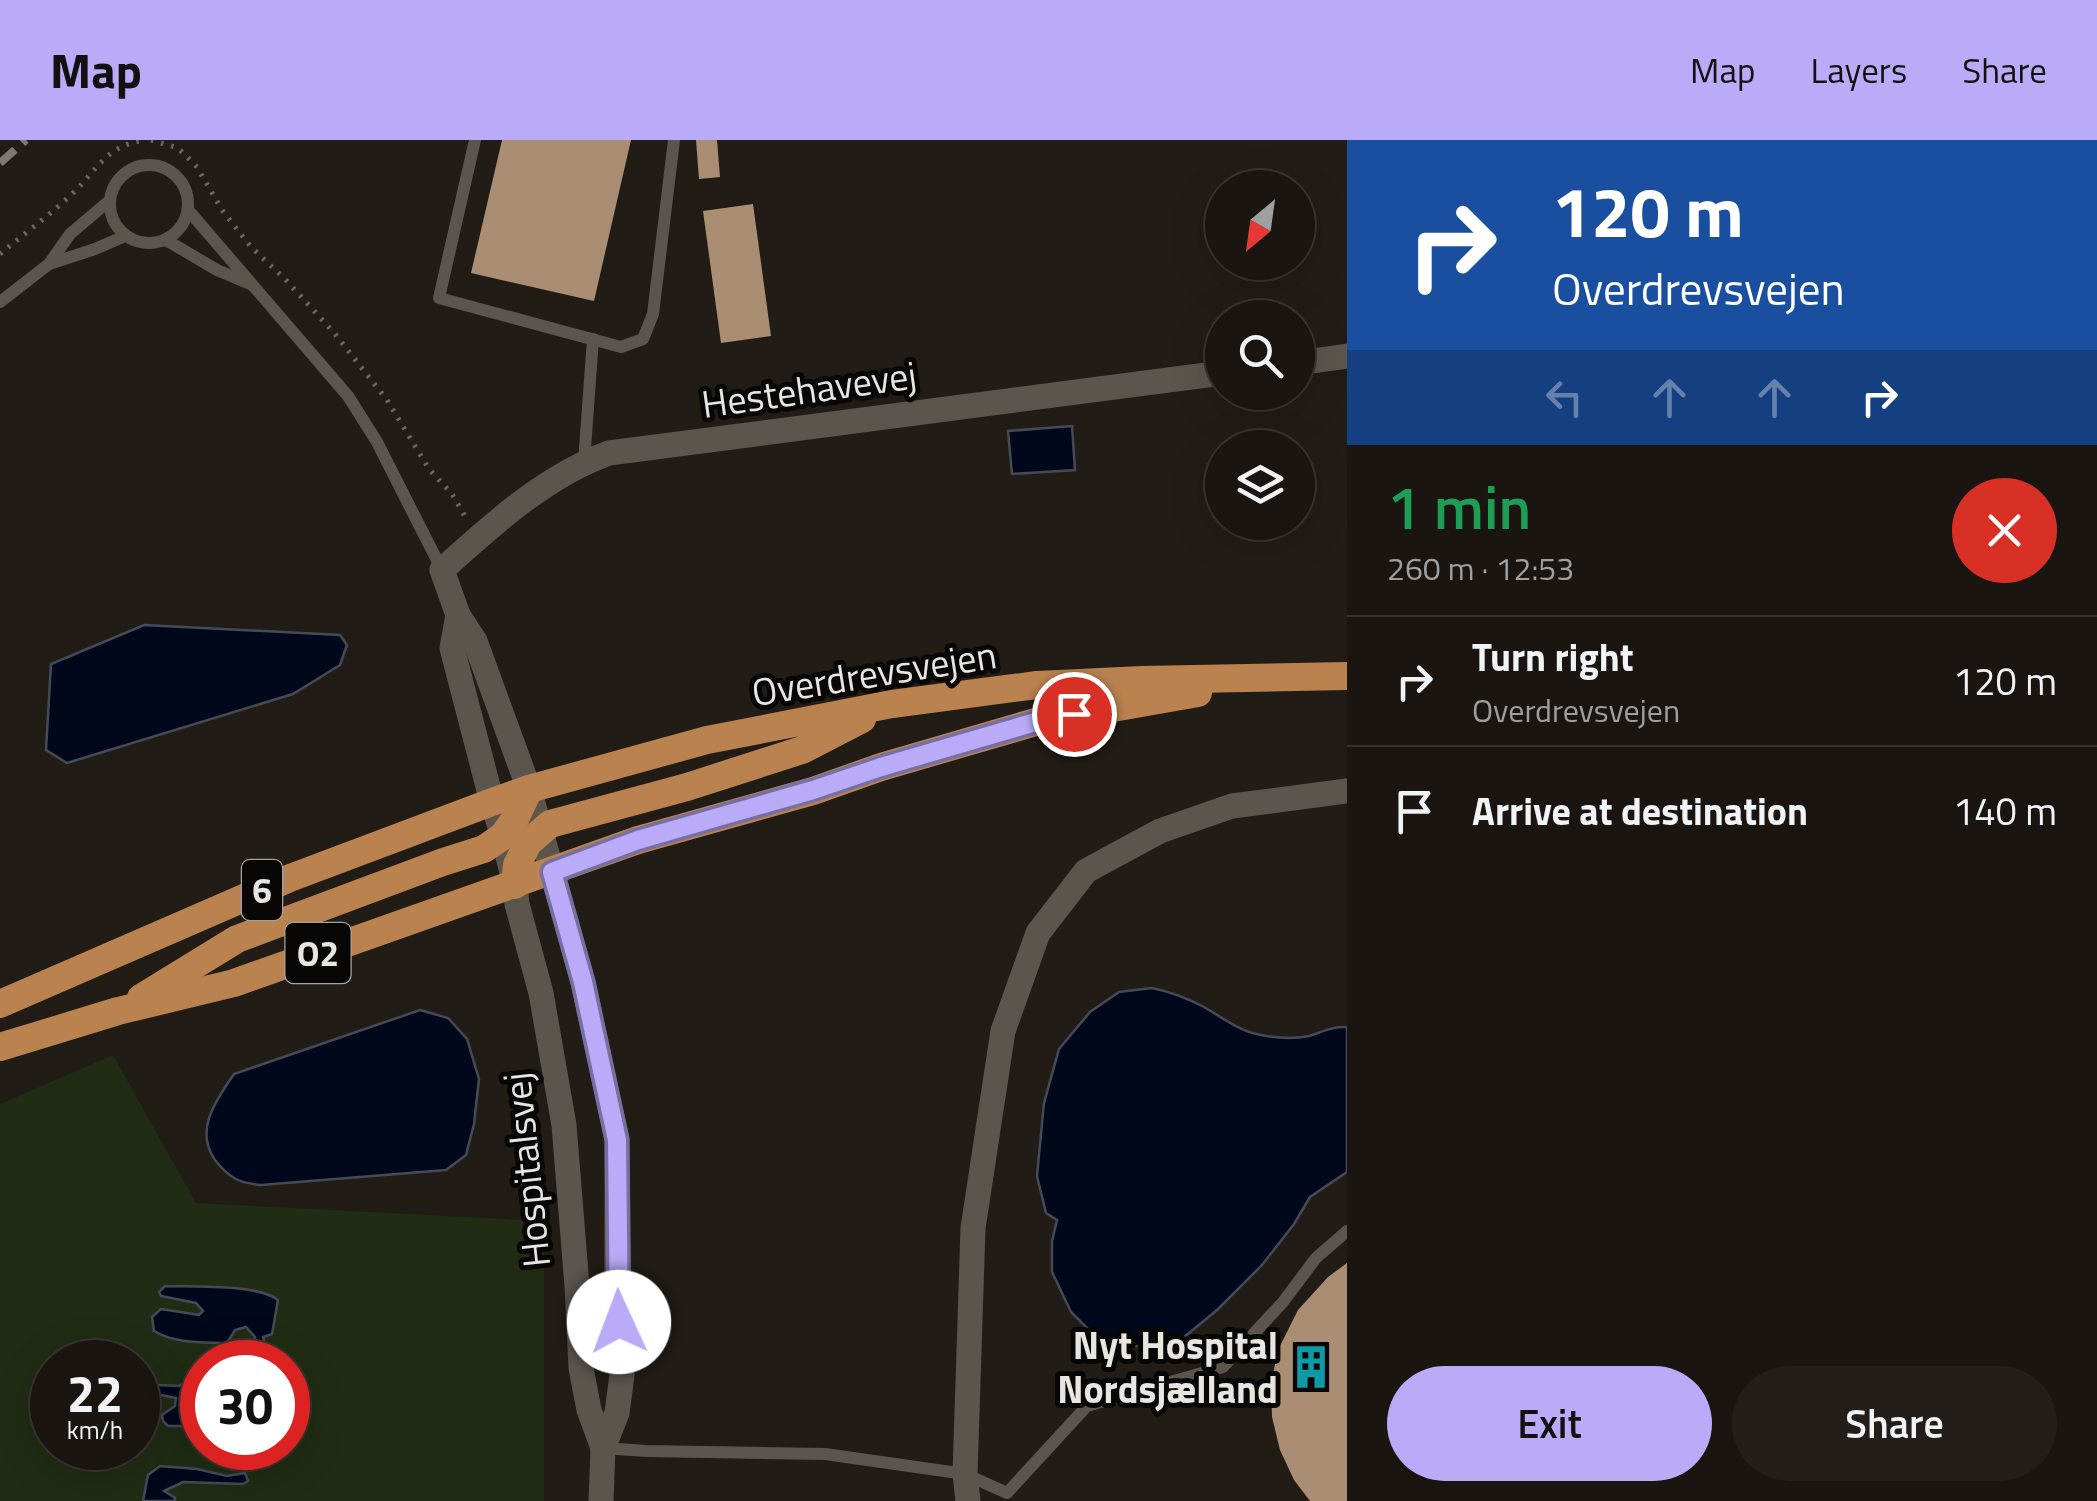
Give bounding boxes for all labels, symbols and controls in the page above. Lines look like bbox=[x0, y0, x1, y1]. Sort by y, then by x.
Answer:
text: Map bbox=[50, 34, 142, 107]
text: Map bbox=[1690, 43, 1755, 97]
text: Layers bbox=[1810, 43, 1907, 97]
text: Share bbox=[1962, 43, 2047, 97]
text: 120 m bbox=[1552, 158, 1744, 264]
north arrow bbox=[1205, 170, 1315, 280]
map controls bbox=[1205, 170, 1315, 540]
icon: right bbox=[1387, 180, 1517, 310]
text: Overdrevsvejen bbox=[1552, 254, 1845, 322]
button: search bbox=[1205, 300, 1315, 410]
street label: Hestehavevej bbox=[698, 345, 920, 433]
icon: left bbox=[1537, 370, 1592, 425]
icon: ahead bbox=[1642, 370, 1697, 425]
icon: ahead bbox=[1747, 370, 1802, 425]
icon: right bbox=[1852, 370, 1907, 425]
button: layers bbox=[1205, 430, 1315, 540]
text: 1 min bbox=[1387, 461, 1531, 552]
button: close bbox=[1952, 478, 2057, 583]
text: 260 m · 12:53 bbox=[1387, 544, 1574, 592]
street label: Overdrevsvejen bbox=[747, 625, 1001, 721]
text: Turn right bbox=[1472, 628, 1634, 686]
text: 120 m bbox=[1953, 652, 2057, 710]
icon: right bbox=[1387, 654, 1442, 709]
pin bbox=[1032, 672, 1117, 757]
text: Overdrevsvejen bbox=[1472, 686, 1680, 734]
icon: arrive bbox=[1047, 687, 1102, 742]
text: Arrive at destination bbox=[1472, 782, 1808, 840]
text: 140 m bbox=[1953, 782, 2057, 840]
icon: arrive bbox=[1387, 784, 1442, 839]
road number: 6 bbox=[242, 860, 282, 920]
road number: O2 bbox=[286, 923, 350, 983]
street label: Hospitalsvej bbox=[487, 1070, 565, 1270]
position arrow bbox=[567, 1270, 671, 1374]
place label: Nyt Hospital Nordsjælland bbox=[1057, 1316, 1278, 1418]
speed limit sign: 30 bbox=[180, 1340, 310, 1470]
building icon: Nyt Hospital Nordsjælland bbox=[1287, 1343, 1335, 1391]
text: 22 bbox=[67, 1355, 123, 1431]
button: Exit bbox=[1387, 1366, 1712, 1481]
button: Share bbox=[1732, 1366, 2057, 1481]
text: km/h bbox=[67, 1411, 123, 1449]

